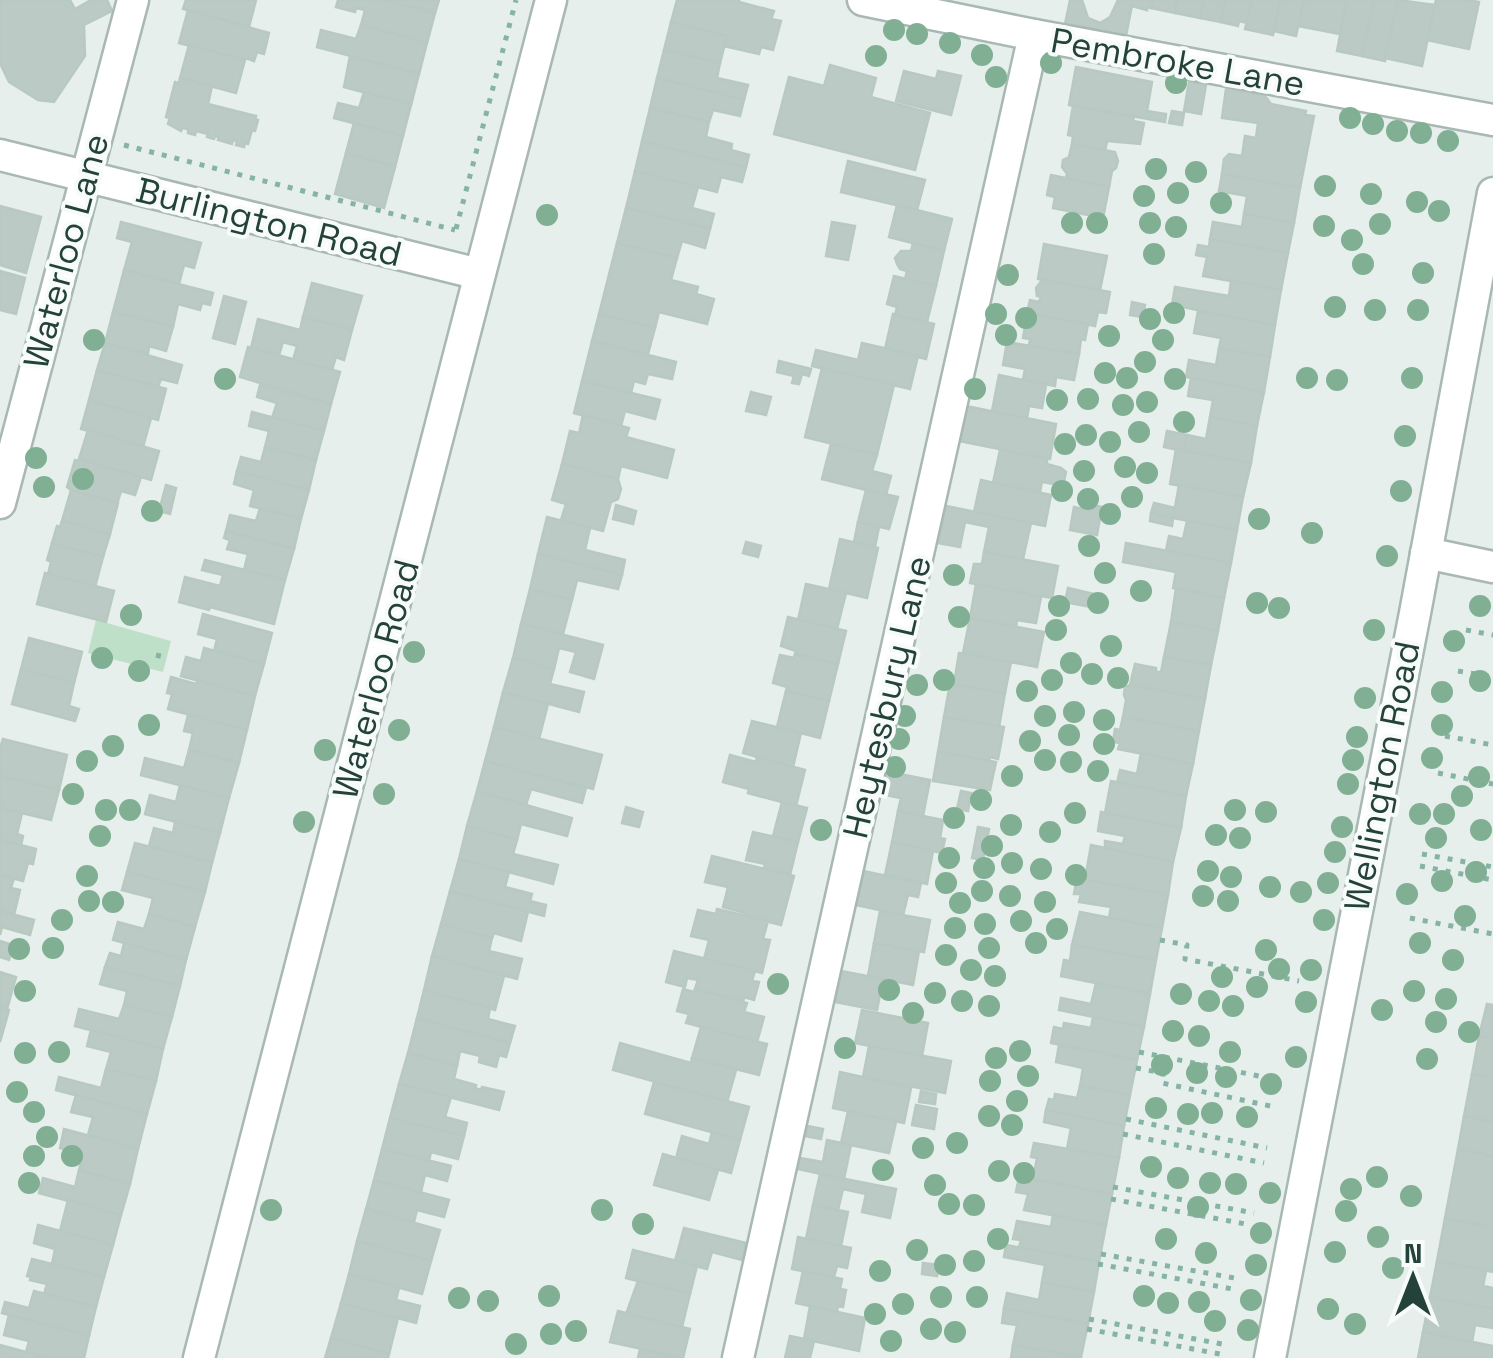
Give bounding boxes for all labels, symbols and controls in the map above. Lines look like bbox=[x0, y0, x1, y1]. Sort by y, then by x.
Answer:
street label: Pembroke Lane bbox=[1048, 18, 1308, 106]
street label: Waterloo Lane bbox=[14, 129, 118, 373]
street label: Burlington Road bbox=[132, 168, 406, 276]
street label: Heytesbury Lane bbox=[833, 551, 941, 843]
street label: Waterloo Road bbox=[323, 555, 429, 803]
street label: Wellington Road bbox=[1334, 637, 1430, 915]
north arrow bbox=[1363, 1228, 1463, 1328]
text: N bbox=[1404, 1235, 1422, 1271]

